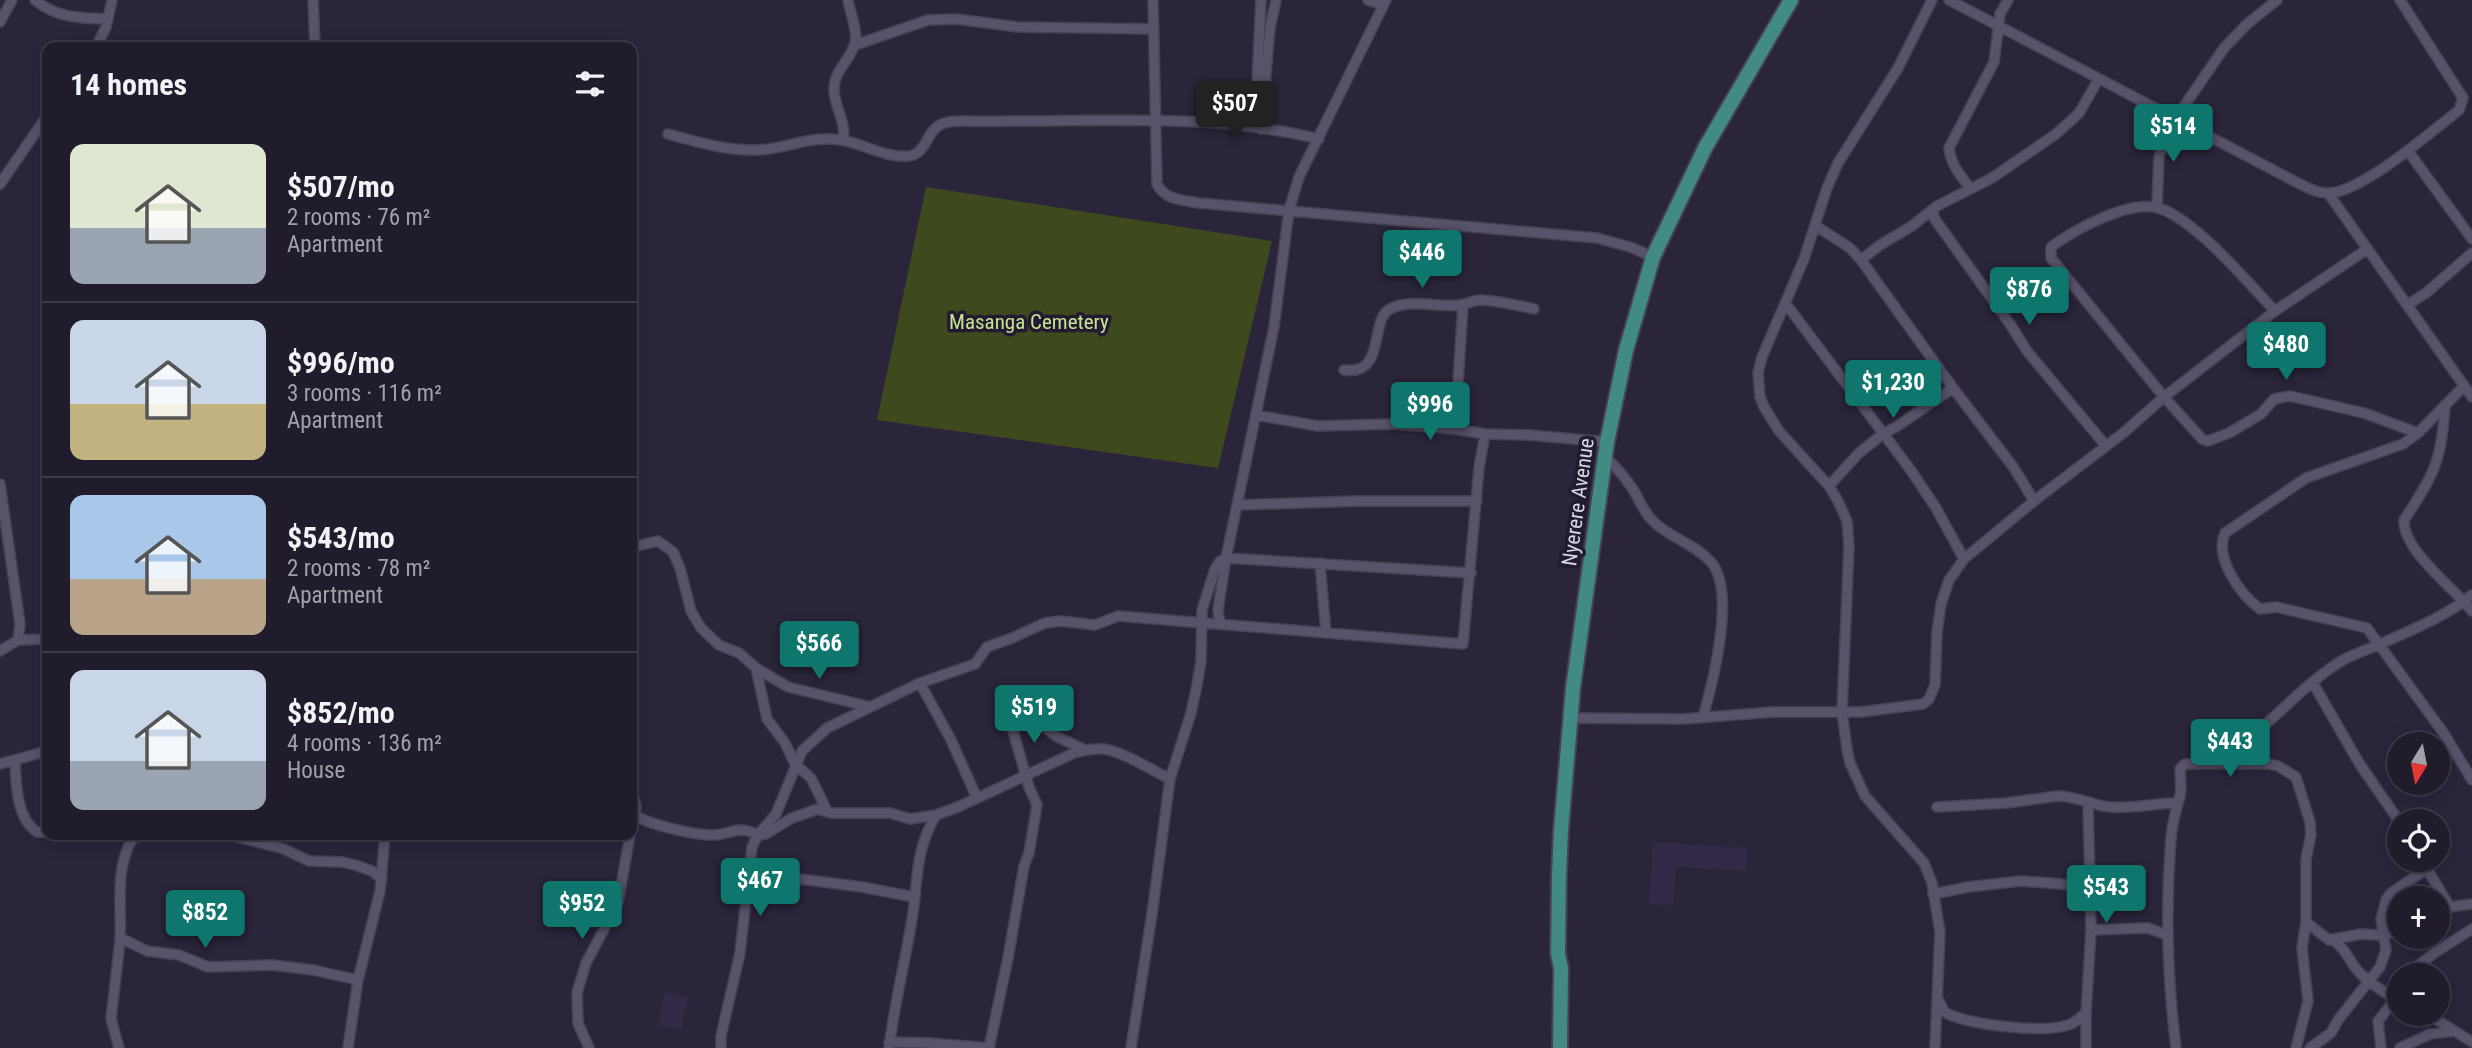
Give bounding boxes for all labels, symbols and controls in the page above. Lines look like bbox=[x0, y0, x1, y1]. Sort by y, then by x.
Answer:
icon: filters bbox=[571, 65, 609, 103]
text: 14 homes bbox=[70, 67, 187, 102]
pin: $507 bbox=[1194, 82, 1276, 141]
text: $507 bbox=[1212, 90, 1258, 117]
pin: $514 bbox=[2132, 104, 2214, 164]
text: $514 bbox=[2150, 113, 2196, 140]
text: $507/mo bbox=[287, 169, 395, 204]
icon: home bbox=[126, 172, 210, 256]
text: 2 rooms · 76 m² bbox=[287, 204, 430, 231]
pin: $446 bbox=[1381, 230, 1463, 290]
text: Apartment bbox=[287, 231, 383, 258]
text: $446 bbox=[1399, 239, 1445, 266]
pin: $876 bbox=[1988, 268, 2070, 327]
text: $876 bbox=[2006, 276, 2052, 303]
park label: Masanga Cemetery bbox=[949, 310, 1109, 334]
pin: $480 bbox=[2245, 322, 2327, 382]
text: $480 bbox=[2263, 331, 2309, 358]
text: $996/mo bbox=[287, 345, 395, 380]
icon: home bbox=[126, 348, 210, 432]
pin: $1,230 bbox=[1836, 360, 1950, 420]
text: $1,230 bbox=[1861, 369, 1925, 396]
text: 3 rooms · 116 m² bbox=[287, 380, 442, 407]
pin: $996 bbox=[1389, 382, 1471, 442]
text: $996 bbox=[1407, 391, 1453, 418]
text: Apartment bbox=[287, 407, 383, 434]
street label: Nyerere Avenue bbox=[1557, 436, 1599, 567]
text: $543/mo bbox=[287, 520, 395, 555]
icon: home bbox=[126, 523, 210, 607]
text: 2 rooms · 78 m² bbox=[287, 555, 430, 582]
text: Apartment bbox=[287, 582, 383, 609]
pin: $566 bbox=[778, 622, 860, 681]
text: $566 bbox=[796, 630, 842, 657]
pin: $519 bbox=[993, 686, 1075, 745]
text: $519 bbox=[1011, 694, 1057, 721]
text: $852/mo bbox=[287, 695, 395, 730]
icon: home bbox=[126, 698, 210, 782]
pin: $443 bbox=[2189, 720, 2271, 779]
text: $443 bbox=[2207, 728, 2253, 755]
text: 4 rooms · 136 m² bbox=[287, 730, 442, 757]
north arrow bbox=[2387, 732, 2450, 794]
map controls bbox=[2387, 732, 2450, 1026]
text: House bbox=[287, 757, 345, 784]
button: locate bbox=[2387, 809, 2450, 872]
pin: $467 bbox=[719, 858, 801, 918]
pin: $543 bbox=[2065, 866, 2147, 925]
text: $467 bbox=[737, 867, 783, 894]
text: $543 bbox=[2083, 874, 2129, 901]
pin: $952 bbox=[541, 881, 623, 941]
button: + bbox=[2387, 886, 2450, 949]
pin: $852 bbox=[164, 890, 246, 950]
text: $952 bbox=[559, 890, 605, 917]
text: $852 bbox=[182, 899, 228, 926]
button: − bbox=[2387, 963, 2450, 1026]

